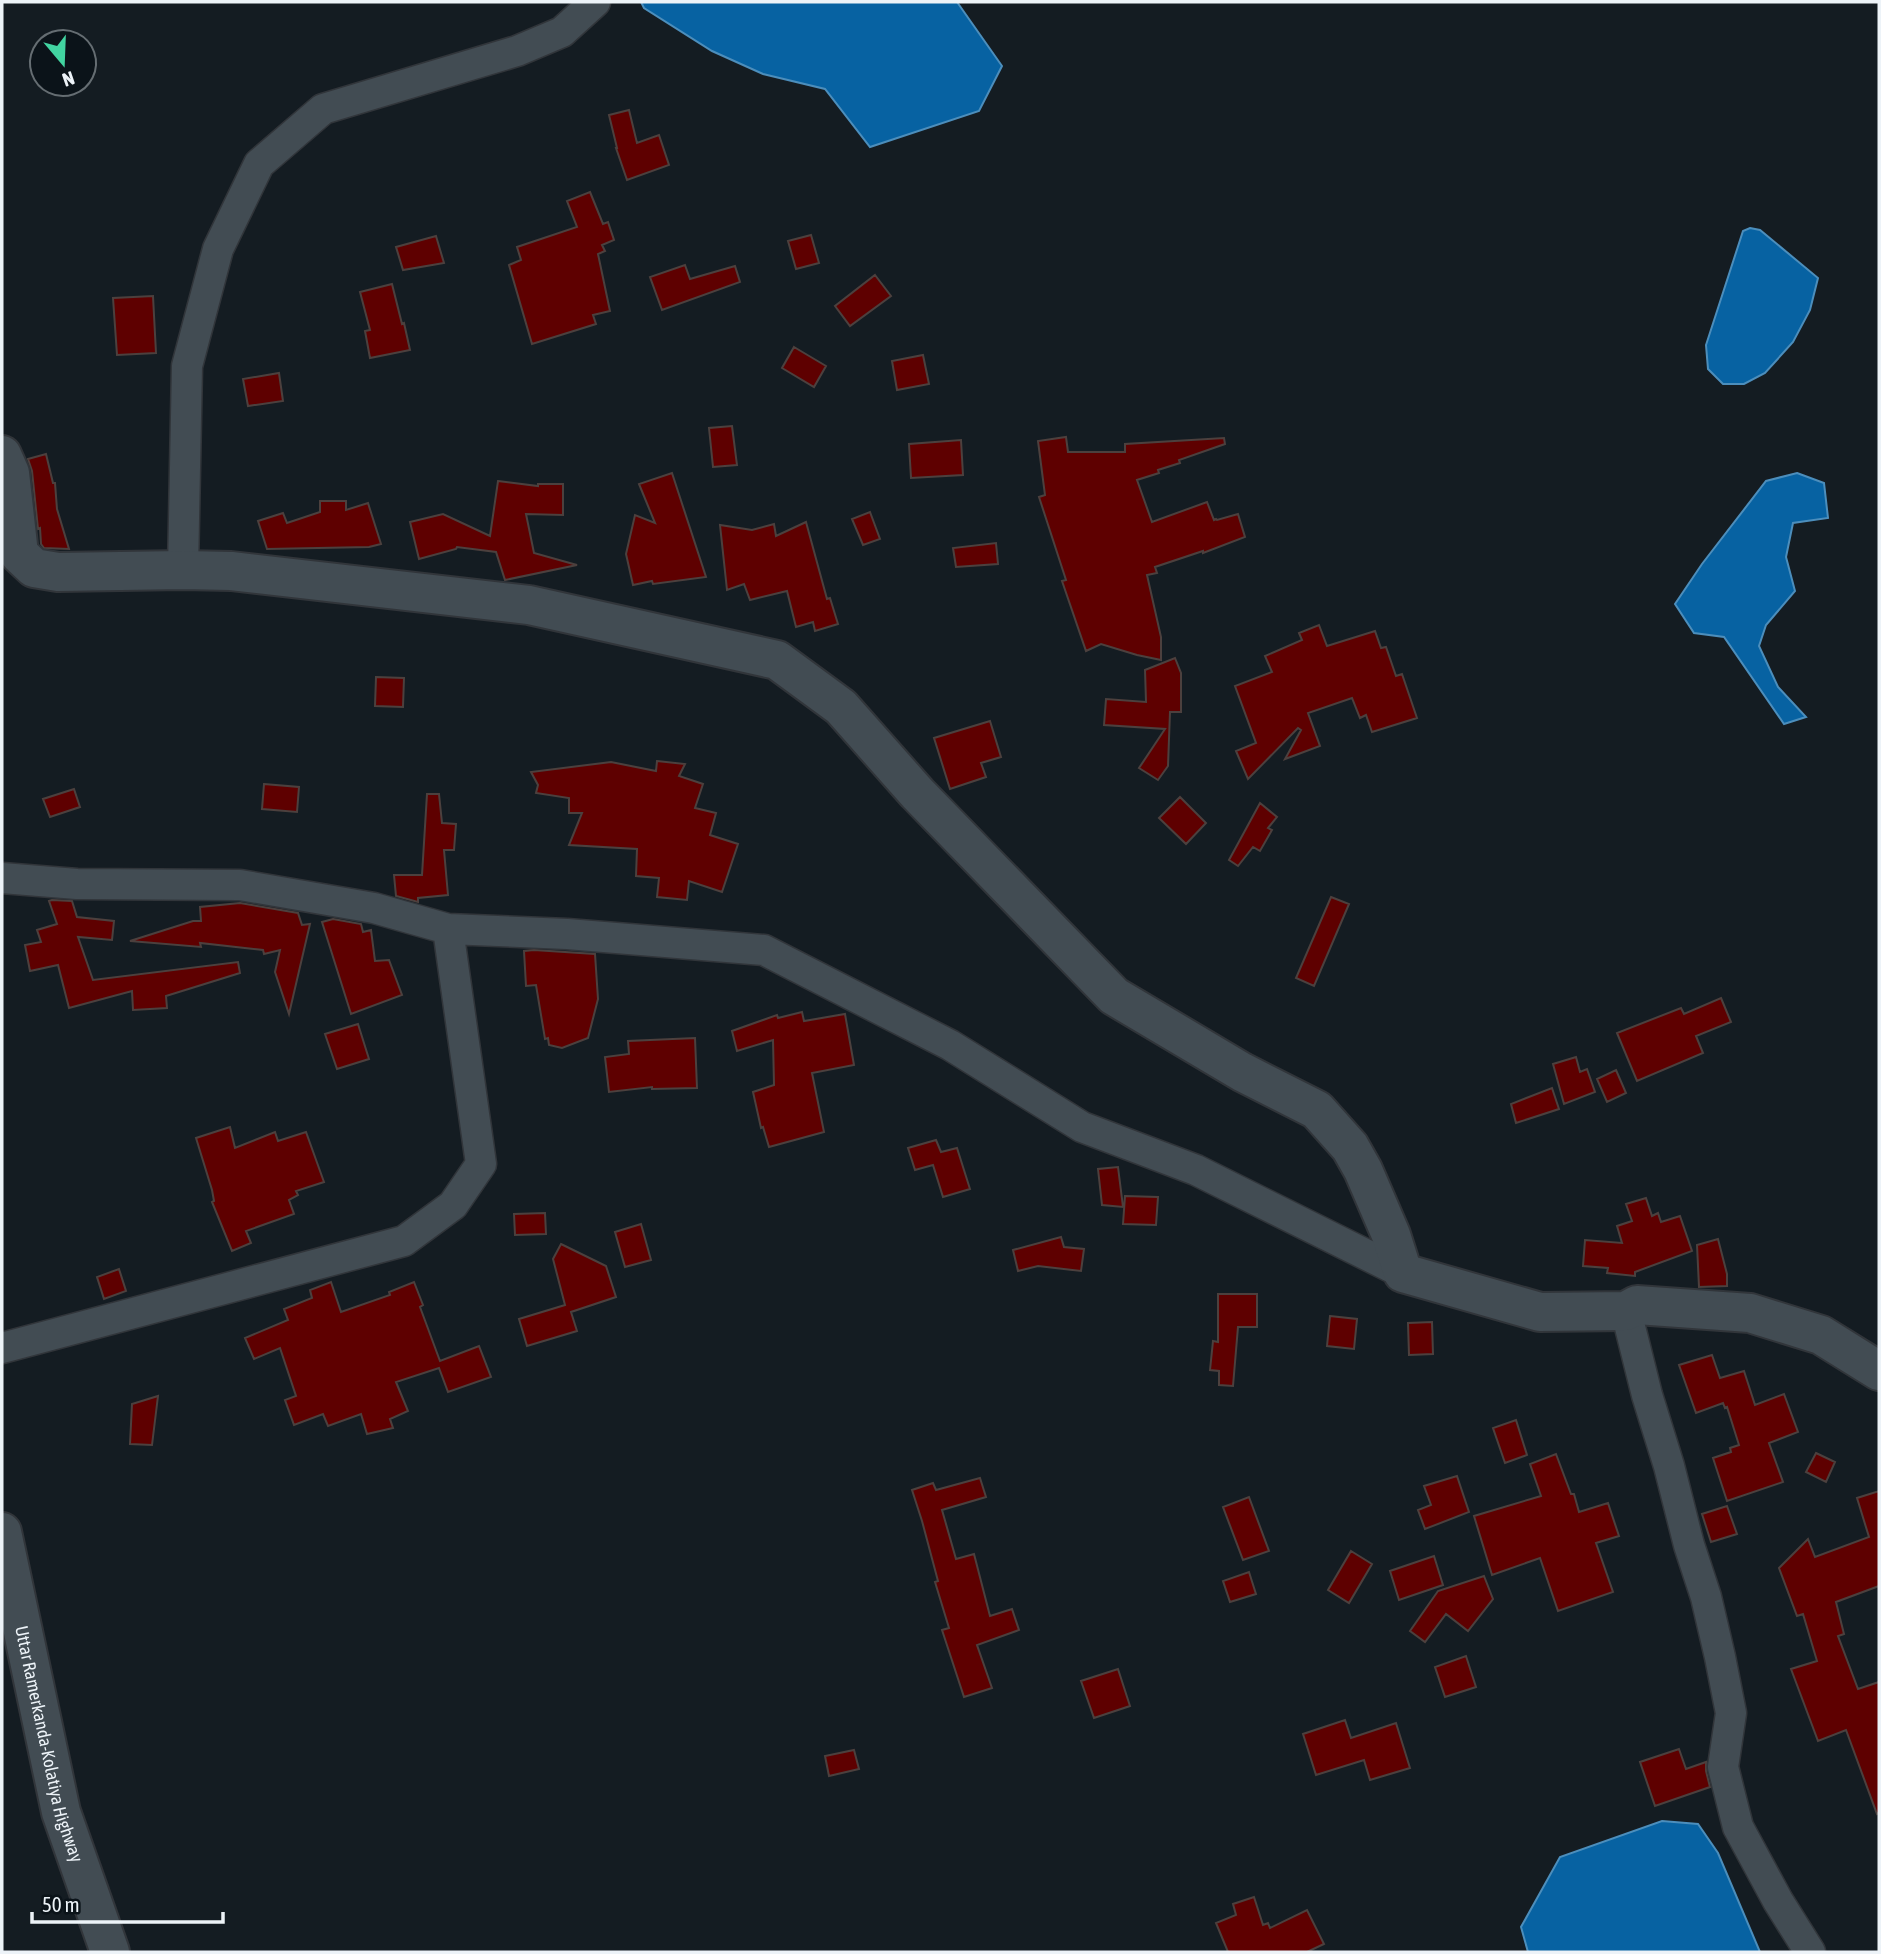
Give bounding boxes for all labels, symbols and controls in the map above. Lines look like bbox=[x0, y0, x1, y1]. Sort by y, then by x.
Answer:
north arrow bbox=[28, 28, 98, 98]
text: N bbox=[60, 67, 77, 91]
street label: Uttar Ramerkanda-Kolatiya Highway bbox=[11, 1624, 88, 1865]
scale bar bbox=[32, 1881, 222, 1925]
text: 50 m bbox=[42, 1892, 80, 1916]

